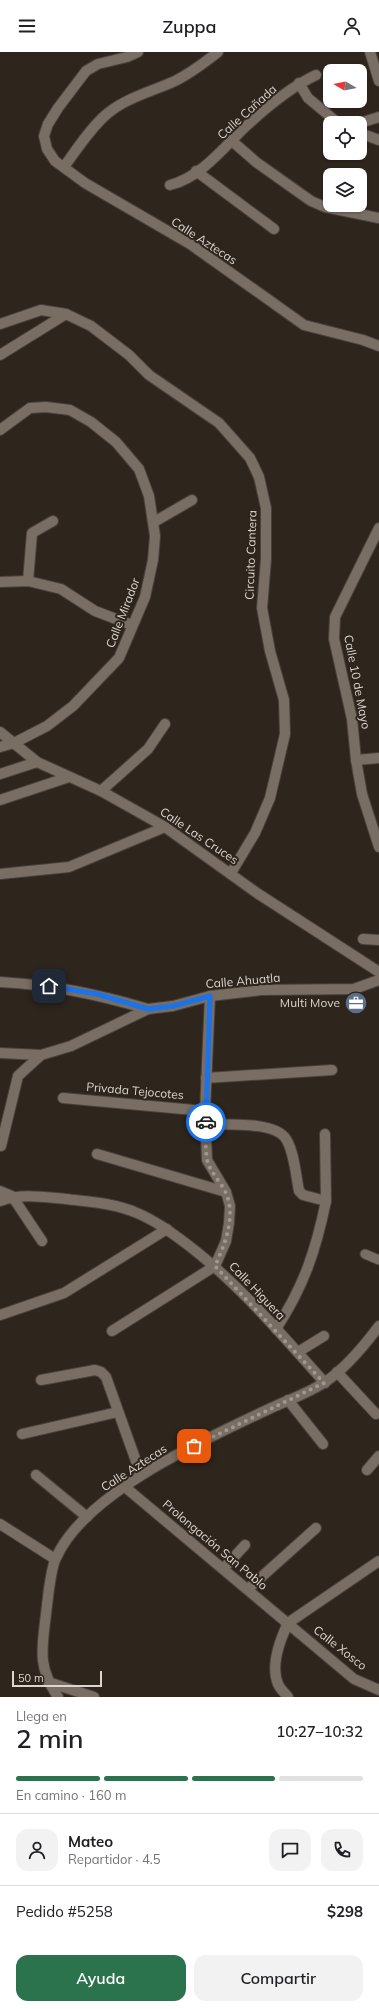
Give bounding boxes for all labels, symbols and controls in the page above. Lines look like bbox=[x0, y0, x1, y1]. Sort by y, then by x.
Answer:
icon: menu bbox=[16, 15, 38, 37]
text: Zuppa bbox=[162, 15, 217, 38]
icon: person bbox=[341, 15, 363, 37]
north arrow bbox=[323, 64, 367, 108]
map controls bbox=[323, 64, 367, 212]
street label: Calle Cañada bbox=[214, 81, 279, 142]
button: locate bbox=[323, 116, 367, 160]
button: layers bbox=[323, 168, 367, 212]
street label: Calle Aztecas bbox=[169, 214, 240, 267]
street label: Circuito Cantera bbox=[241, 510, 260, 600]
street label: Calle Mirador bbox=[102, 575, 143, 650]
street label: Calle 10 de Mayo bbox=[341, 634, 374, 730]
street label: Calle Las Cruces bbox=[157, 804, 241, 867]
pin bbox=[32, 969, 66, 1003]
street label: Calle Ahuatla bbox=[205, 970, 281, 991]
icon: home bbox=[38, 975, 60, 997]
office icon: Multi Move bbox=[343, 990, 369, 1016]
place label: Multi Move bbox=[280, 995, 340, 1010]
street label: Privada Tejocotes bbox=[86, 1079, 184, 1102]
courier bbox=[186, 1102, 226, 1142]
icon: car bbox=[195, 1111, 217, 1133]
street label: Calle Higuera bbox=[226, 1259, 289, 1323]
pin bbox=[177, 1429, 211, 1463]
icon: bag bbox=[183, 1435, 205, 1457]
street label: Calle Aztecas bbox=[98, 1441, 169, 1494]
street label: Prolongación San Pablo bbox=[160, 1496, 271, 1593]
street label: Calle Xosco bbox=[311, 1622, 370, 1673]
scale bar bbox=[12, 1669, 102, 1688]
text: 50 m bbox=[18, 1671, 44, 1685]
text: Llega en bbox=[16, 1708, 67, 1724]
text: 2 min bbox=[16, 1722, 84, 1755]
text: 10:27–10:32 bbox=[276, 1722, 363, 1741]
text: En camino · 160 m bbox=[16, 1787, 126, 1803]
button: person bbox=[16, 1829, 58, 1871]
button: chat bbox=[269, 1829, 311, 1871]
button: phone bbox=[321, 1829, 363, 1871]
text: Mateo bbox=[68, 1832, 113, 1851]
text: Repartidor · 4.5 bbox=[68, 1851, 161, 1867]
text: Pedido #5258 bbox=[16, 1902, 113, 1921]
text: $298 bbox=[327, 1902, 363, 1921]
button: Ayuda bbox=[16, 1955, 186, 2001]
button: Compartir bbox=[194, 1955, 363, 2001]

